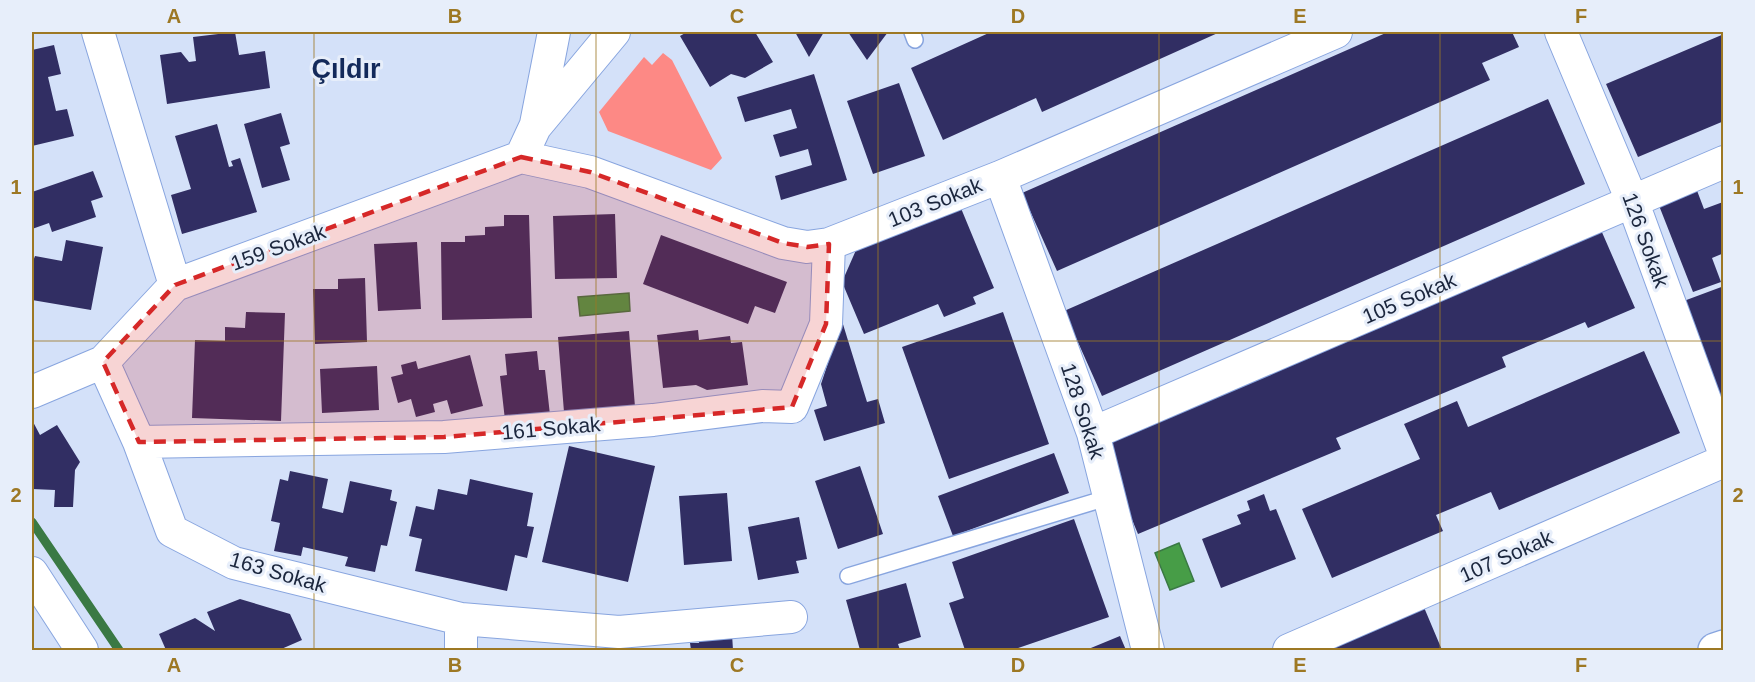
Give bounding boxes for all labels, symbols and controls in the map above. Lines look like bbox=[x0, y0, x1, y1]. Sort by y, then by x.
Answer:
text: A bbox=[167, 5, 181, 27]
text: B bbox=[448, 5, 462, 27]
text: C bbox=[730, 5, 744, 27]
text: D bbox=[1011, 5, 1025, 27]
text: E bbox=[1293, 5, 1307, 27]
text: F bbox=[1575, 5, 1587, 27]
district label: Çıldır bbox=[311, 54, 381, 84]
street label: 103 Sokak bbox=[885, 173, 986, 231]
text: 1 bbox=[10, 176, 22, 198]
text: 1 bbox=[1732, 176, 1744, 198]
street label: 126 Sokak bbox=[1618, 189, 1674, 291]
street label: 159 Sokak bbox=[227, 219, 329, 275]
street label: 105 Sokak bbox=[1359, 268, 1460, 328]
street label: 128 Sokak bbox=[1057, 360, 1109, 462]
street label: 161 Sokak bbox=[501, 412, 602, 444]
text: 2 bbox=[10, 484, 22, 506]
text: 2 bbox=[1732, 484, 1744, 506]
street label: 107 Sokak bbox=[1456, 525, 1556, 587]
street label: 163 Sokak bbox=[227, 547, 329, 597]
text: A bbox=[167, 654, 181, 676]
text: B bbox=[448, 654, 462, 676]
text: C bbox=[730, 654, 744, 676]
text: D bbox=[1011, 654, 1025, 676]
text: E bbox=[1293, 654, 1307, 676]
text: F bbox=[1575, 654, 1587, 676]

